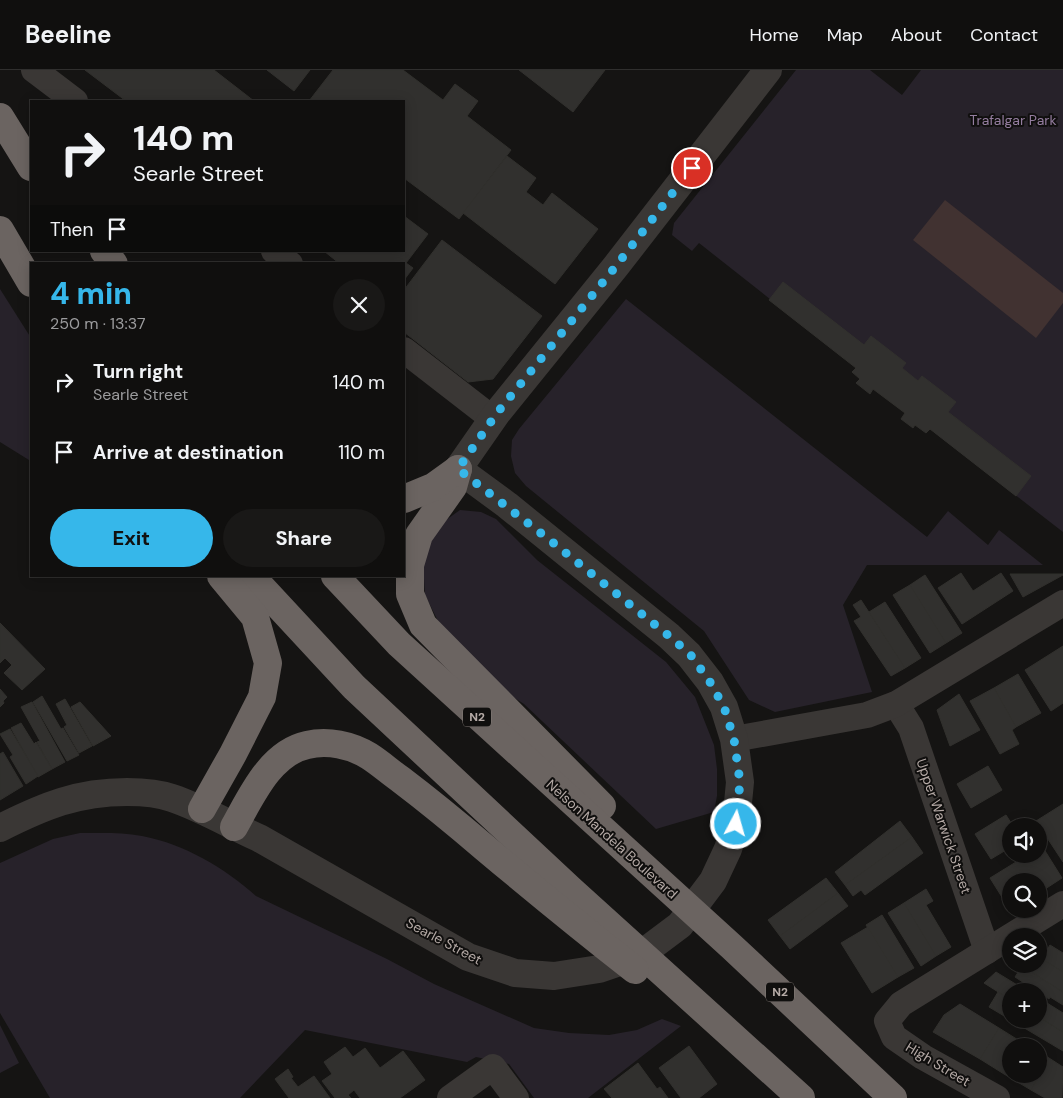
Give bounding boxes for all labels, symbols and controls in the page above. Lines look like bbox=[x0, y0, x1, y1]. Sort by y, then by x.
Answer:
text: Beeline bbox=[25, 19, 111, 50]
text: Home bbox=[749, 23, 799, 47]
text: Map bbox=[827, 23, 863, 47]
text: About bbox=[891, 23, 942, 47]
text: Contact bbox=[970, 23, 1038, 47]
park label: Trafalgar Park bbox=[969, 111, 1057, 129]
text: 140 m bbox=[133, 115, 234, 161]
icon: right bbox=[50, 120, 115, 185]
pin bbox=[671, 147, 713, 189]
icon: arrive bbox=[678, 154, 706, 182]
text: Searle Street bbox=[133, 159, 264, 188]
icon: arrive bbox=[103, 215, 131, 243]
text: Then bbox=[50, 217, 93, 242]
text: 4 min bbox=[50, 274, 132, 313]
button: close bbox=[333, 279, 385, 331]
text: 250 m · 13:37 bbox=[50, 313, 146, 334]
text: Turn right bbox=[93, 359, 183, 384]
icon: right bbox=[50, 368, 78, 396]
text: 140 m bbox=[333, 370, 385, 395]
text: Searle Street bbox=[93, 384, 188, 405]
icon: arrive bbox=[50, 438, 78, 466]
text: Arrive at destination bbox=[93, 440, 284, 465]
text: 110 m bbox=[338, 440, 385, 465]
button: Exit bbox=[50, 509, 213, 567]
button: Share bbox=[223, 509, 385, 567]
road number: N2 bbox=[463, 708, 491, 726]
street label: Upper Warwick Street bbox=[912, 756, 976, 896]
street label: Nelson Mandela Boulevard bbox=[543, 775, 681, 903]
position arrow bbox=[709, 797, 761, 849]
map controls bbox=[1002, 818, 1047, 1083]
button: sound bbox=[1002, 818, 1047, 863]
button: search bbox=[1002, 873, 1047, 918]
street label: Searle Street bbox=[403, 913, 485, 969]
button: layers bbox=[1002, 928, 1047, 973]
road number: N2 bbox=[766, 982, 794, 1002]
button: + bbox=[1002, 983, 1047, 1028]
street label: High Street bbox=[902, 1038, 974, 1090]
button: − bbox=[1002, 1038, 1047, 1083]

